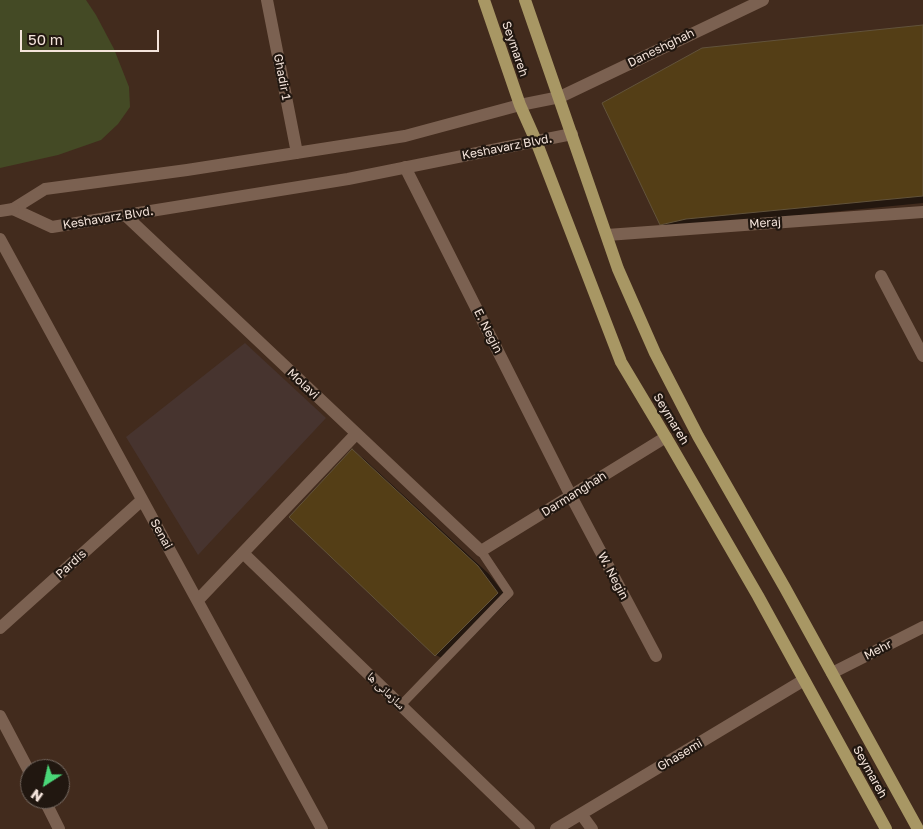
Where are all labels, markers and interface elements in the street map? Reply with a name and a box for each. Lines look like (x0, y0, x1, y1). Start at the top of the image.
scale bar (22, 20, 161, 52)
street label: Seymareh (499, 20, 531, 78)
street label: Daneshghah (625, 26, 697, 70)
text: 50 m (28, 30, 63, 48)
street label: Ghadir 1 (270, 53, 294, 101)
street label: Keshavarz Blvd. (461, 131, 553, 163)
street label: Keshavarz Blvd. (62, 204, 154, 232)
street label: Meraj (749, 215, 781, 231)
street label: E. Negin (471, 306, 505, 356)
street label: Molavi (284, 366, 322, 402)
street label: Seymareh (650, 391, 692, 447)
street label: Darmanghah (539, 468, 609, 520)
street label: Senai (147, 517, 175, 551)
street label: Pardis (53, 547, 89, 581)
street label: W. Negin (595, 550, 631, 602)
street label: Mehr (862, 637, 894, 663)
street label: سازمانی ها (364, 669, 408, 713)
street label: Ghasemi (655, 736, 705, 774)
street label: Seymareh (850, 743, 890, 801)
north arrow (20, 759, 70, 809)
text: N (27, 786, 46, 806)

